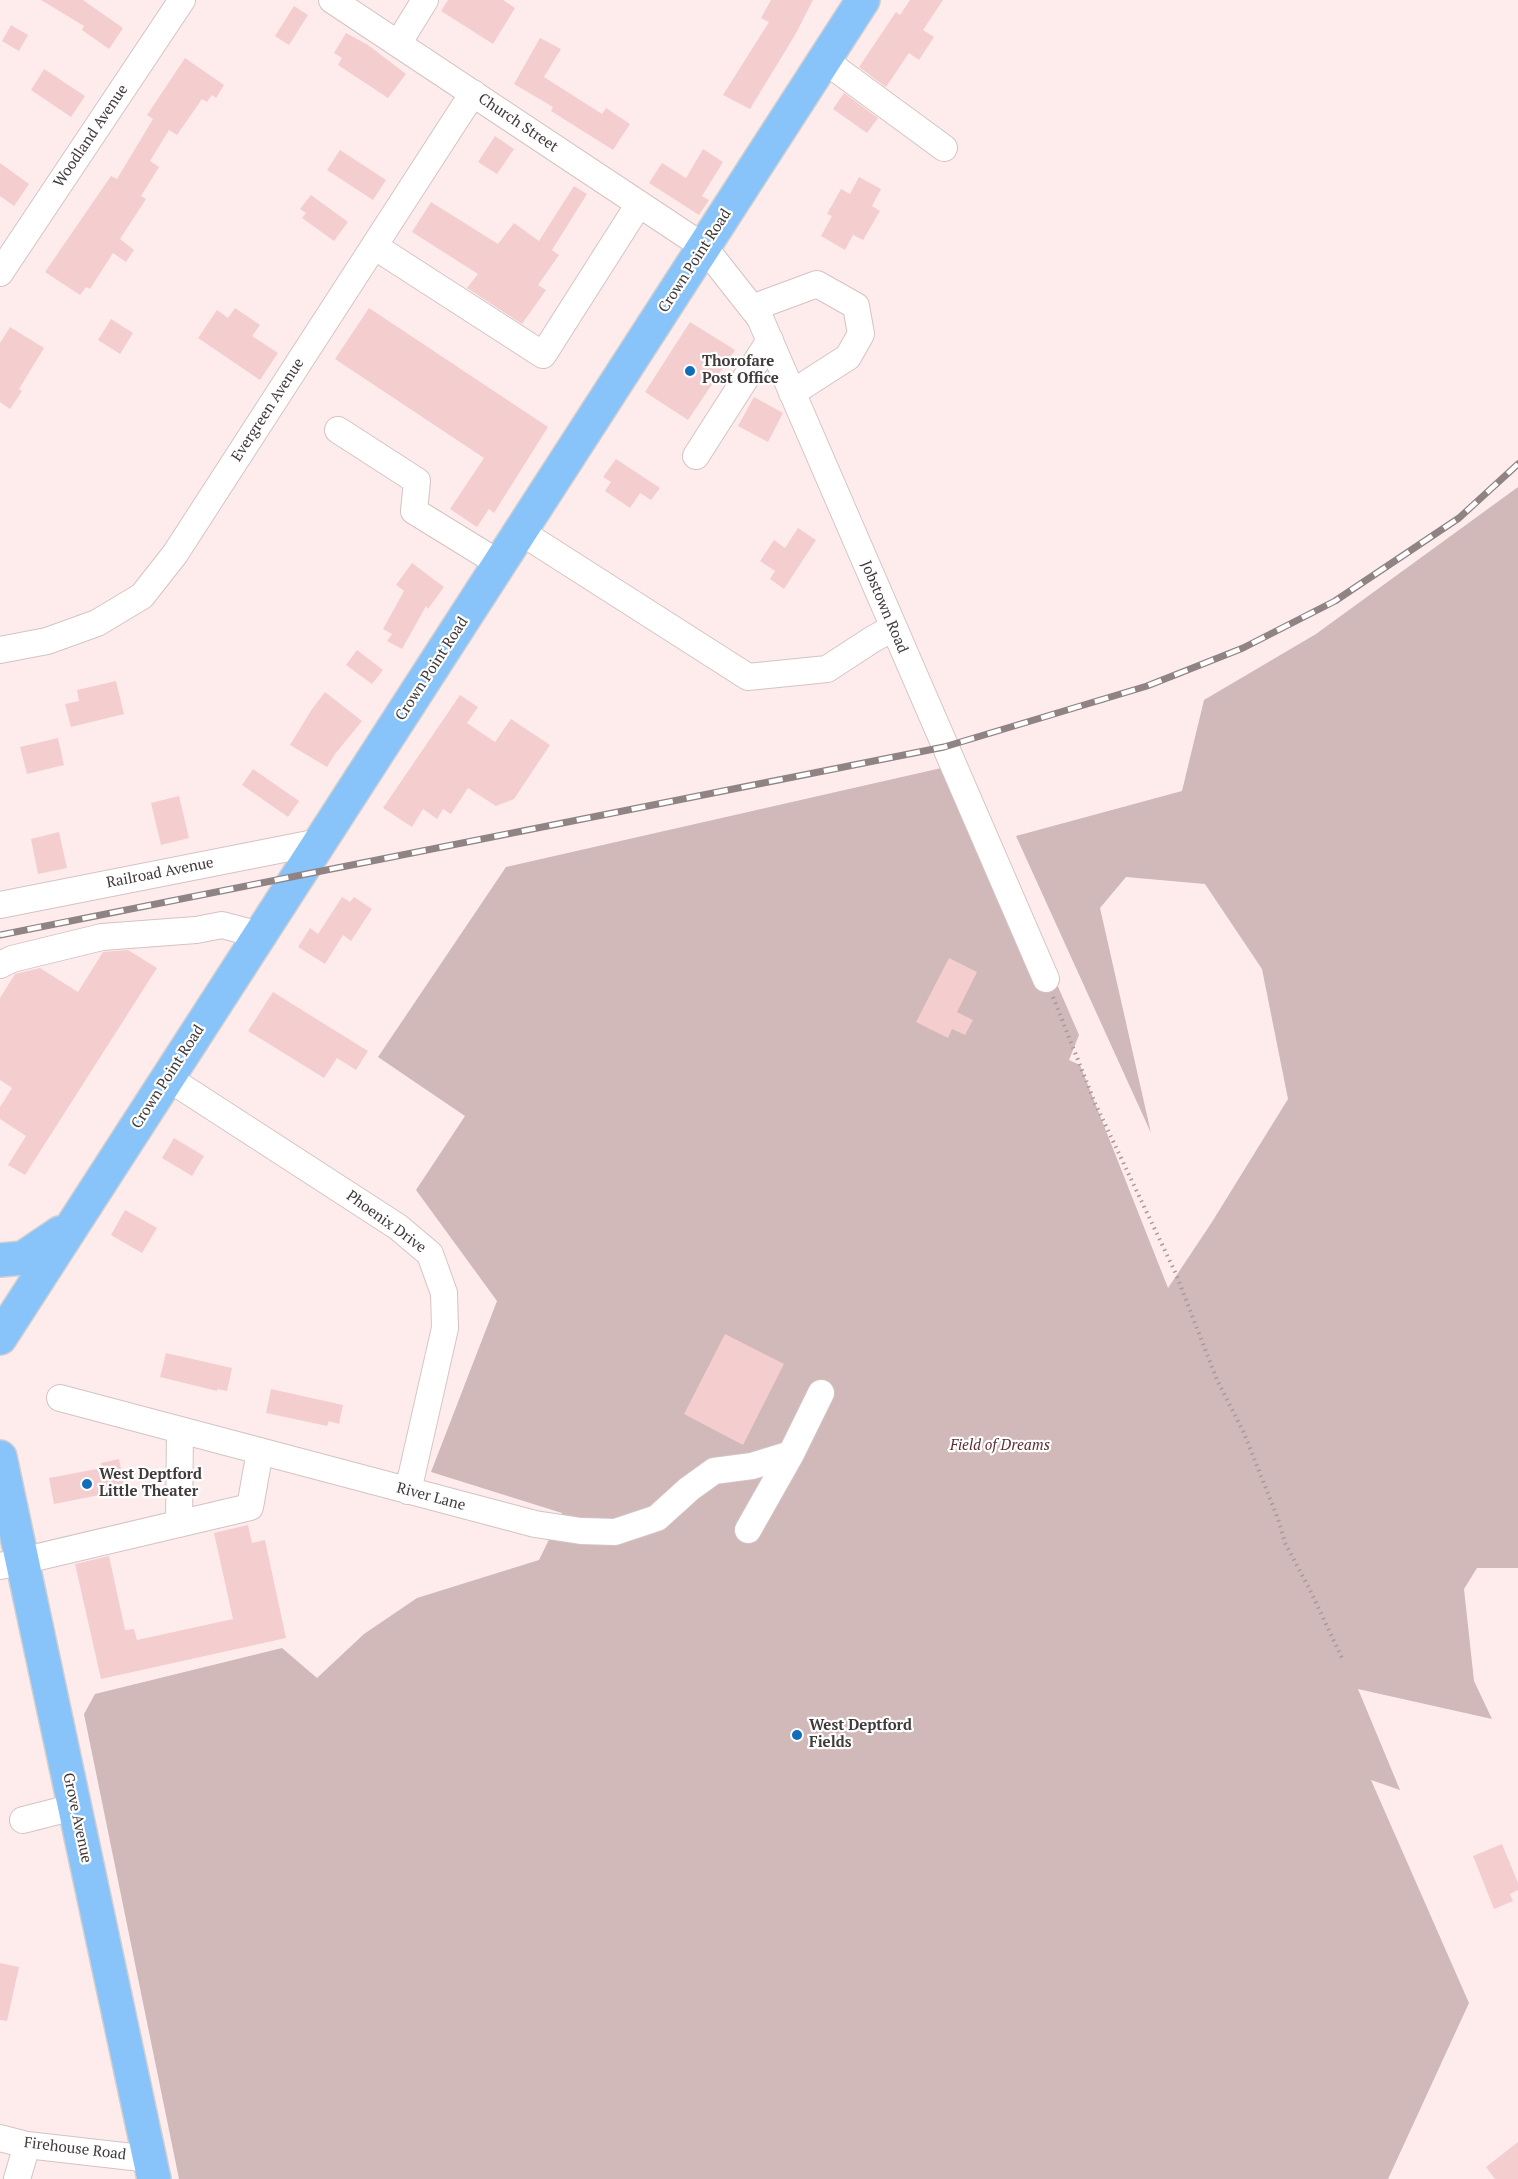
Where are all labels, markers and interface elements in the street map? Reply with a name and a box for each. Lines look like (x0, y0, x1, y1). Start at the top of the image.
street label: Woodland Avenue (50, 81, 132, 191)
street label: Church Street (475, 90, 561, 156)
street label: Crown Point Road (655, 206, 735, 316)
place label: Thorofare Post Office (702, 353, 779, 388)
street label: Evergreen Avenue (228, 355, 308, 465)
marker: Thorofare Post Office (683, 364, 697, 378)
street label: Jobstown Road (856, 558, 912, 656)
street label: Crown Point Road (392, 614, 472, 724)
street label: Railroad Avenue (105, 854, 215, 892)
street label: Crown Point Road (128, 1022, 208, 1132)
street label: Phoenix Drive (343, 1187, 429, 1257)
park label: Field of Dreams (950, 1437, 1050, 1455)
place label: West Deptford Little Theater (99, 1466, 202, 1501)
marker: West Deptford Little Theater (80, 1477, 94, 1491)
street label: River Lane (395, 1479, 467, 1515)
place label: West Deptford Fields (809, 1717, 912, 1752)
marker: West Deptford Fields (790, 1728, 804, 1742)
street label: Grove Avenue (59, 1771, 95, 1865)
street label: Firehouse Road (23, 2134, 127, 2164)

